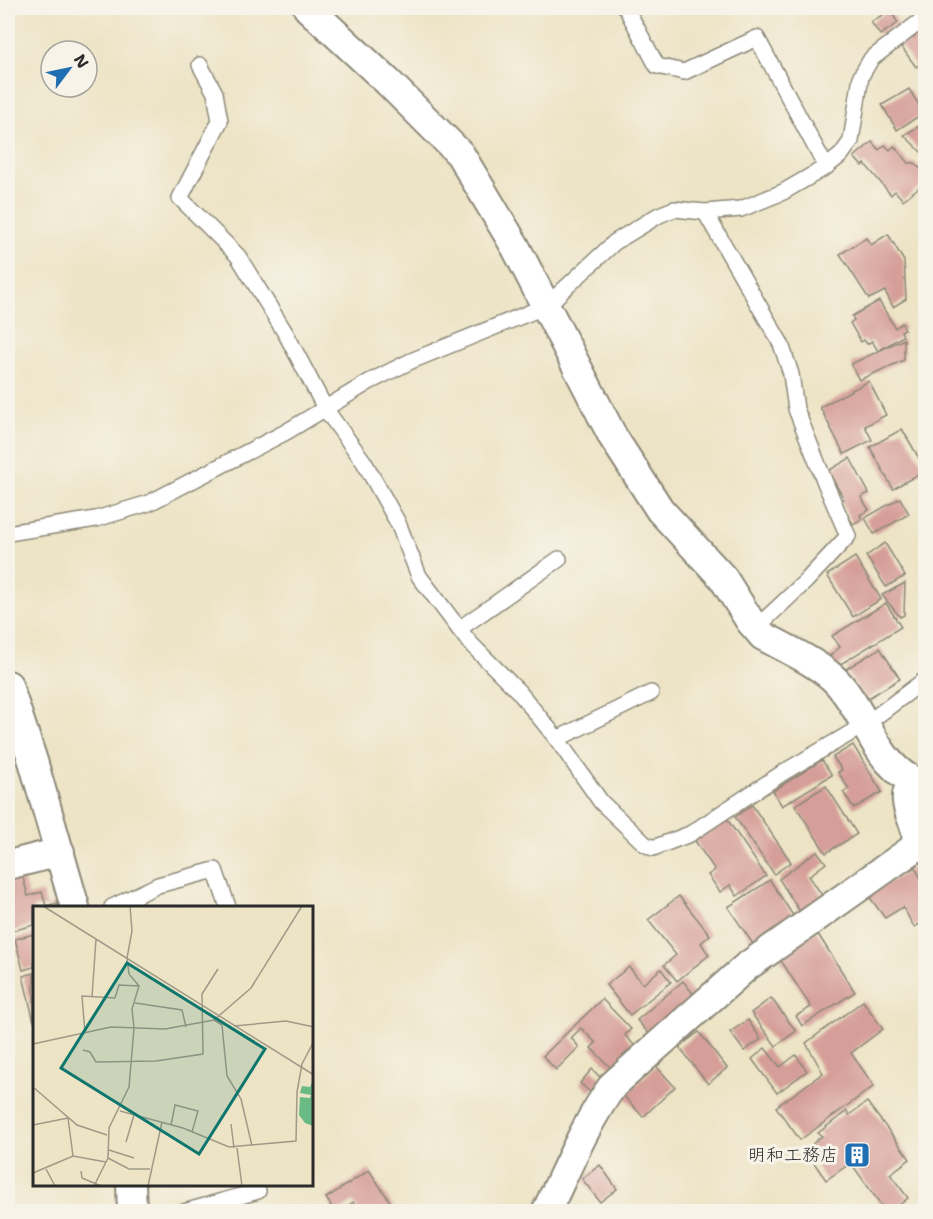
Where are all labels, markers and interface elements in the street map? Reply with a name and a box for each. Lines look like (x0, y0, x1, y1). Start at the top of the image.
north arrow (39, 39, 99, 99)
text: N (69, 50, 94, 72)
inset map (33, 906, 314, 1186)
building icon: 明和工務店 (842, 1140, 872, 1170)
place label: 明和工務店 (748, 1143, 838, 1167)

